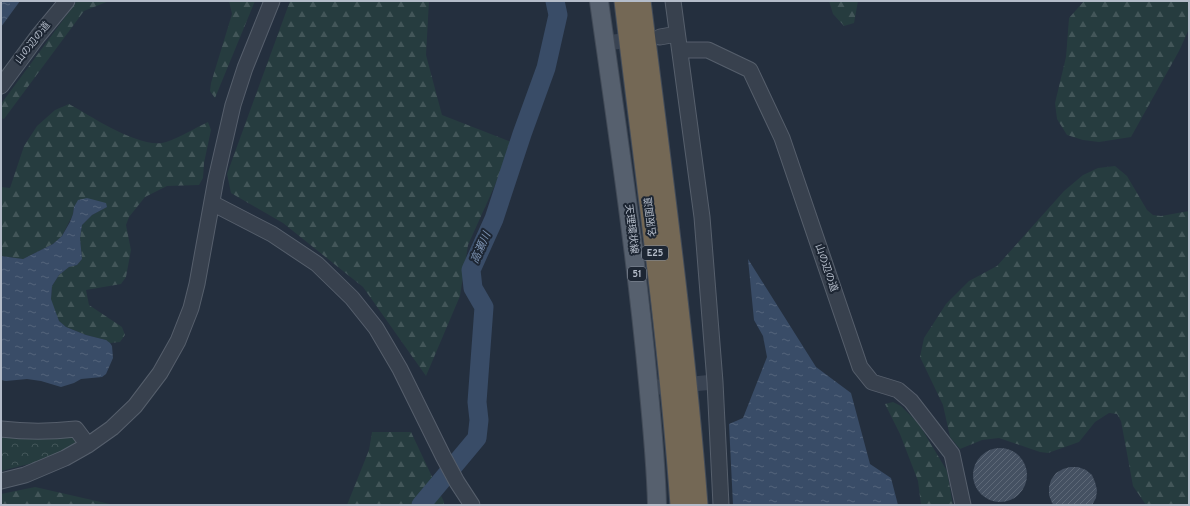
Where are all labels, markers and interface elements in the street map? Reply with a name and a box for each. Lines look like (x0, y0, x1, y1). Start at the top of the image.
street label: 山の辺の道 (12, 19, 54, 67)
street label: 名阪国道 (642, 196, 660, 238)
street label: 天理環状線 (622, 203, 640, 255)
water label: 高瀬川 (468, 229, 495, 266)
street label: 山の辺の道 (812, 242, 840, 294)
road number: E25 (642, 246, 668, 260)
road number: 51 (628, 267, 646, 281)

